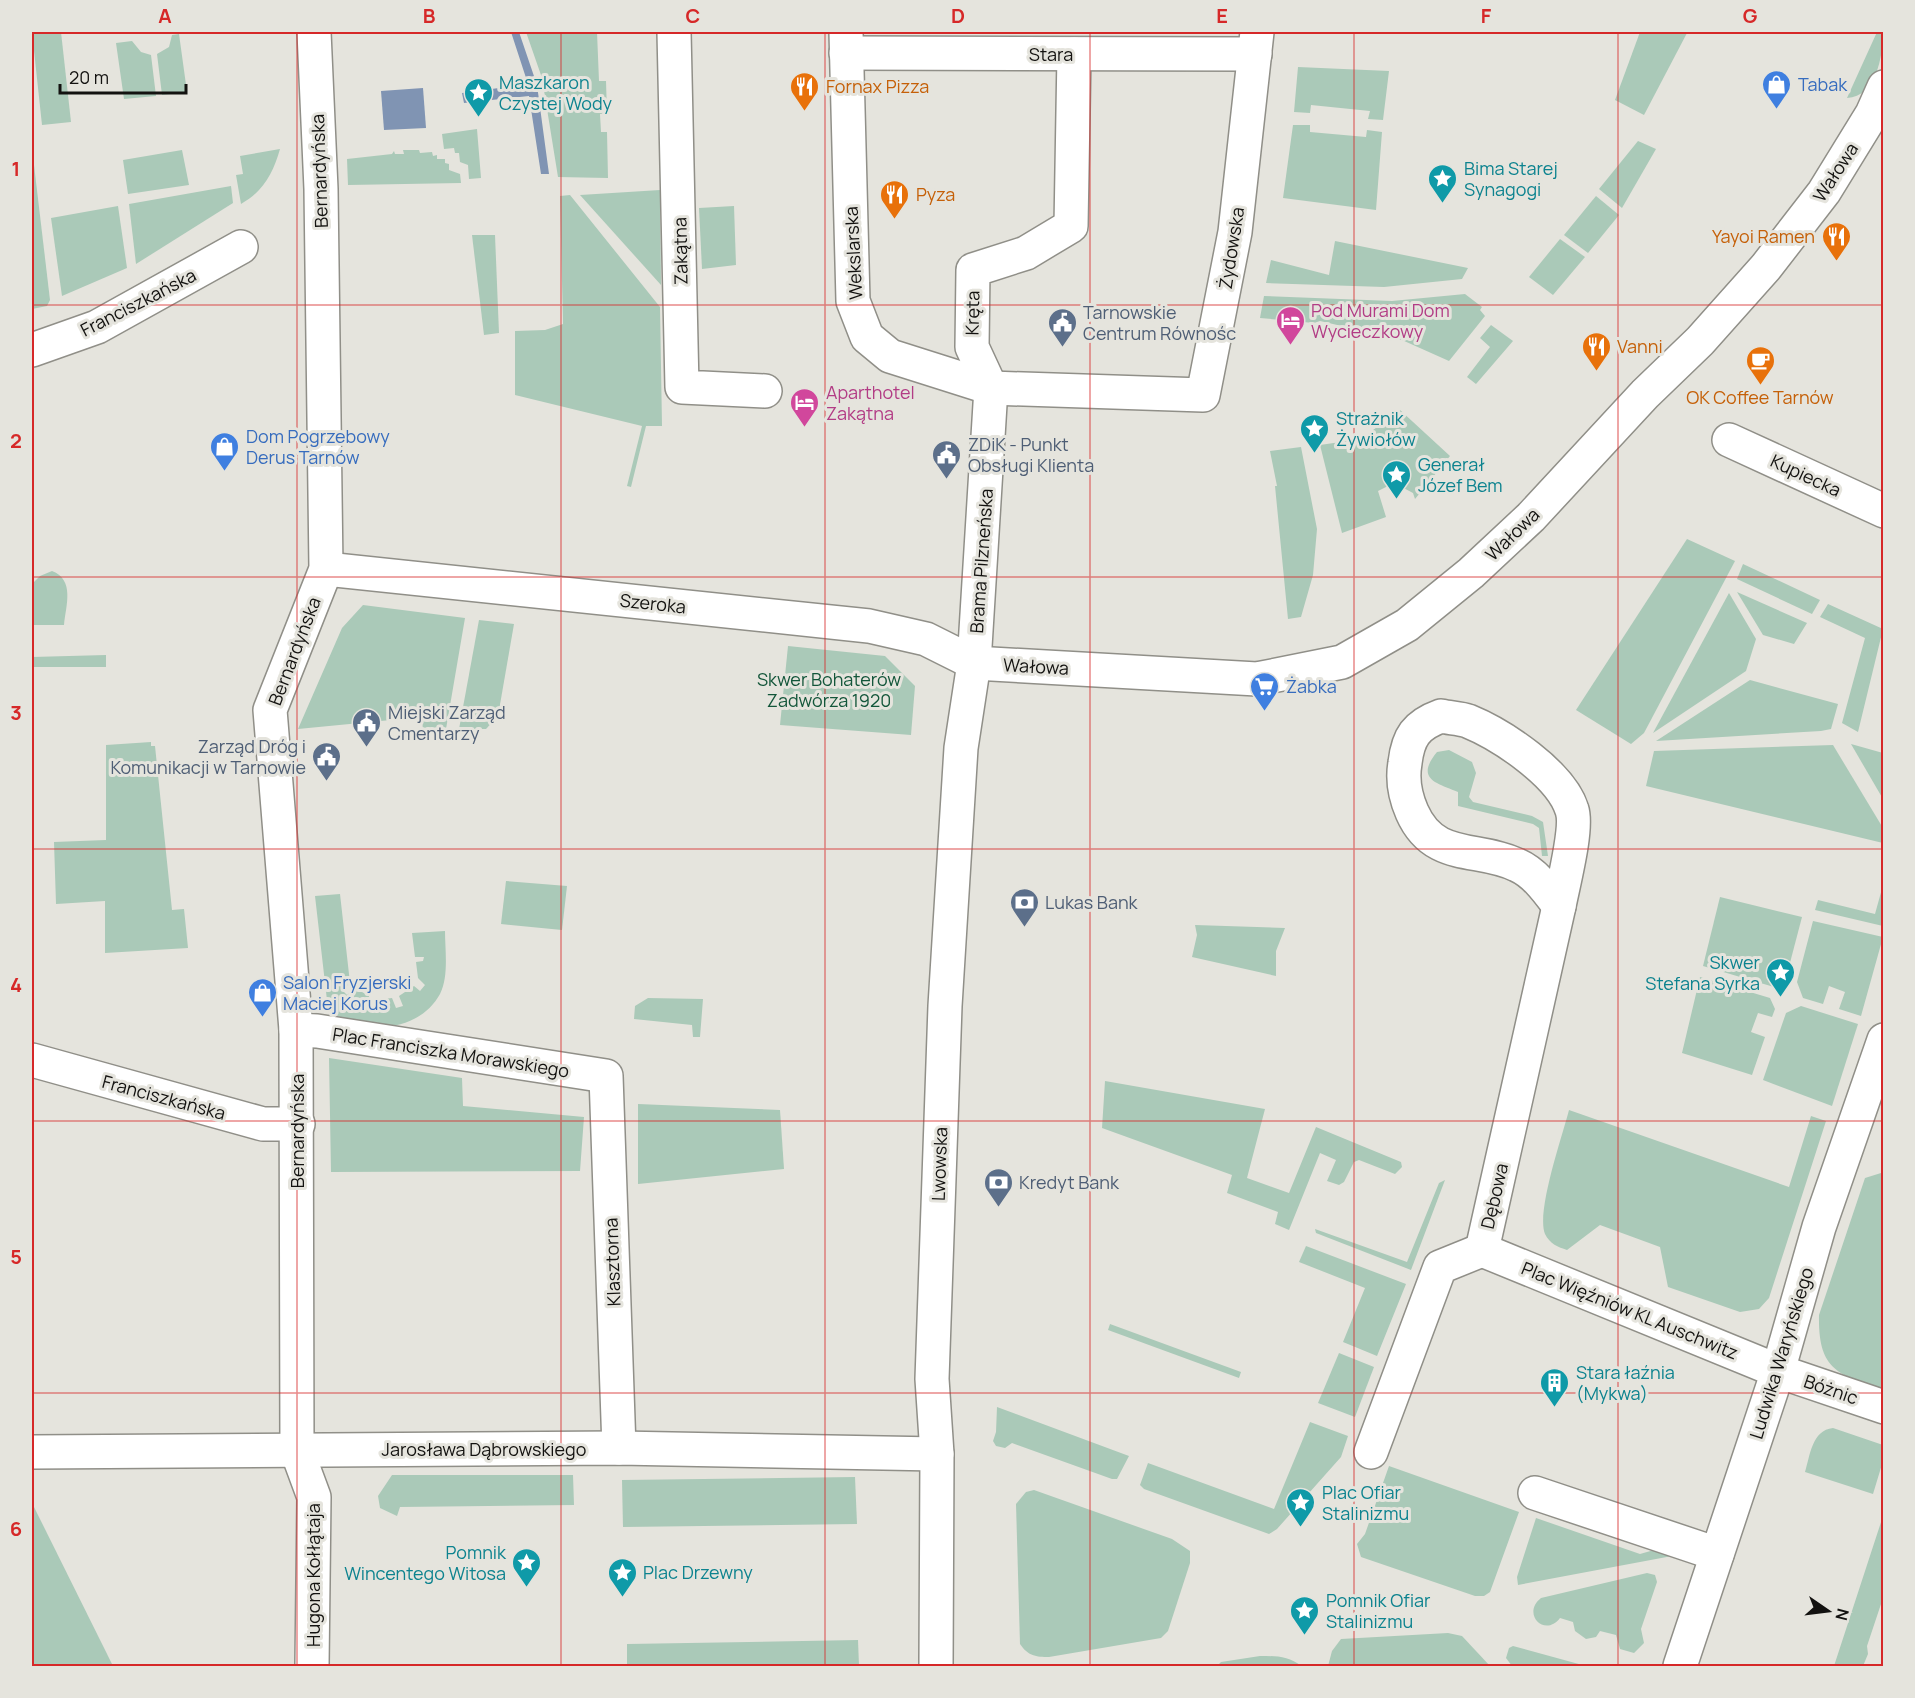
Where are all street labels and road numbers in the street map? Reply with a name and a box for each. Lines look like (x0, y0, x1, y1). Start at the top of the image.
street label: Stara (1029, 42, 1073, 66)
street label: Bernardyńska (305, 113, 333, 229)
street label: Wałowa (1807, 138, 1863, 206)
street label: Żydowska (1213, 205, 1249, 291)
street label: Wekslarska (839, 206, 867, 300)
street label: Zakątna (667, 217, 693, 285)
street label: Franciszkańska (76, 263, 200, 341)
street label: Kręta (960, 290, 984, 336)
street label: Kupiecka (1767, 448, 1845, 502)
street label: Brama Pilzneńska (964, 488, 998, 634)
street label: Wałowa (1480, 502, 1544, 566)
street label: Szeroka (619, 588, 687, 618)
street label: Bernardyńska (262, 593, 326, 709)
street label: Wałowa (1002, 652, 1070, 680)
street label: Plac Franciszka Morawskiego (331, 1021, 571, 1083)
street label: Franciszkańska (100, 1069, 228, 1125)
street label: Bernardyńska (285, 1074, 309, 1188)
street label: Lwowska (926, 1127, 952, 1201)
street label: Dębowa (1475, 1161, 1513, 1231)
street label: Klasztorna (598, 1217, 626, 1307)
street label: Plac Więźniów KL Auschwitz (1518, 1256, 1742, 1364)
street label: Ludwika Waryńskiego (1743, 1264, 1819, 1442)
street label: Bóżnic (1801, 1369, 1861, 1409)
street label: Jarosława Dąbrowskiego (382, 1437, 586, 1461)
street label: Hugona Kołłątaja (301, 1503, 325, 1647)

